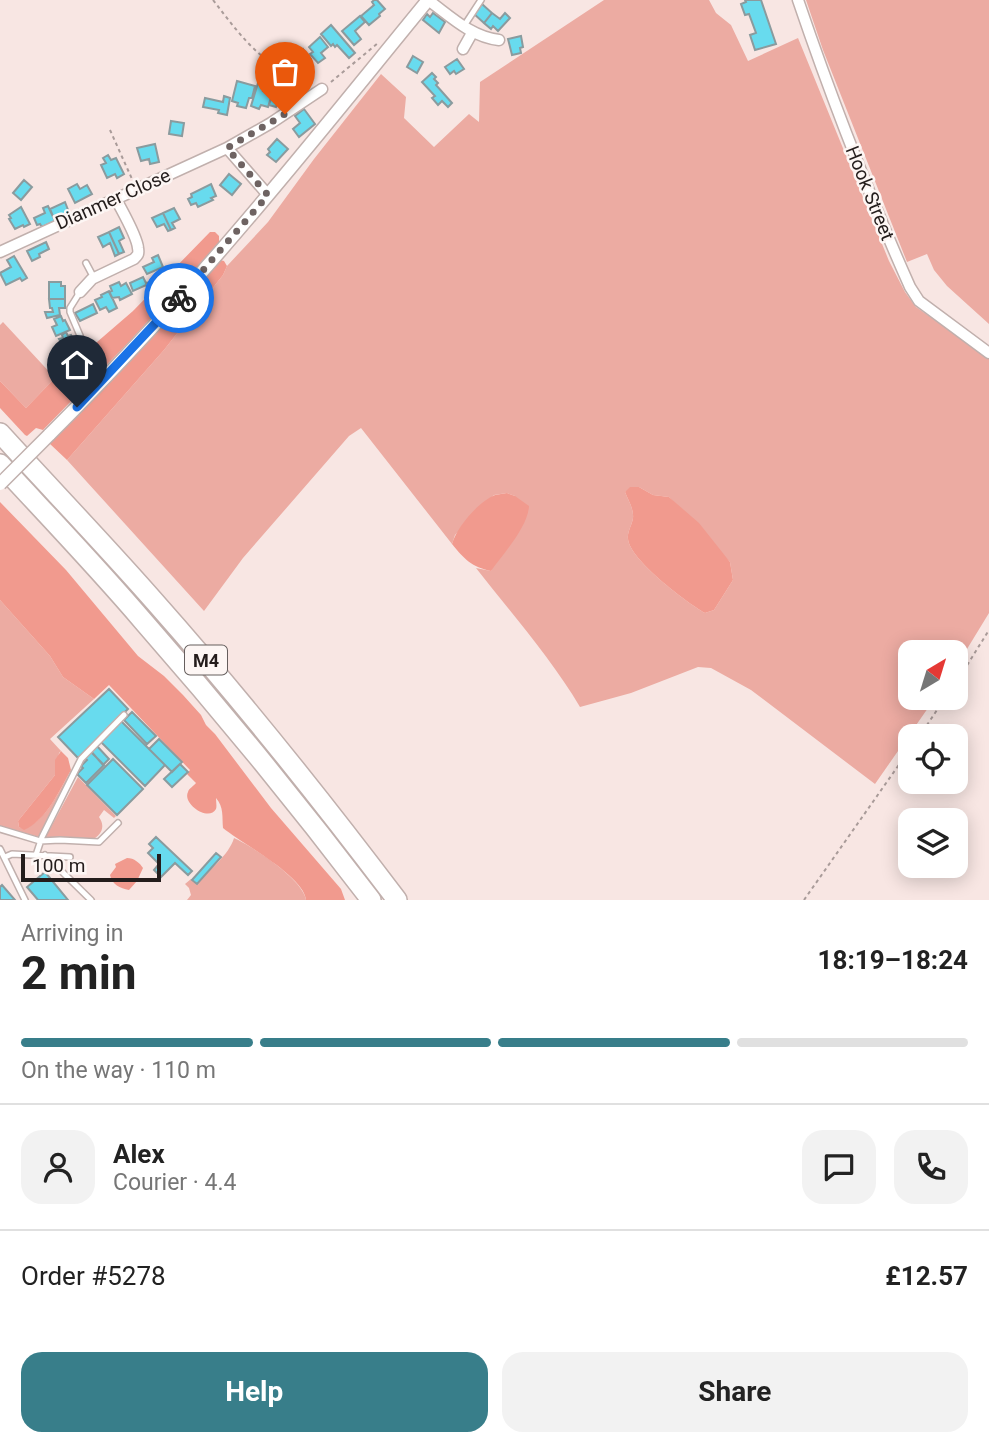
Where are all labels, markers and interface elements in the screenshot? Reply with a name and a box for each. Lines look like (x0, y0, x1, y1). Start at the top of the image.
pin (255, 42, 315, 114)
icon: bag (266, 53, 304, 91)
street label: Hook Street (841, 142, 899, 244)
street label: Dianmer Close (52, 163, 174, 235)
courier (144, 263, 214, 333)
icon: bike (160, 279, 198, 317)
pin (47, 335, 107, 407)
icon: home (58, 346, 96, 384)
north arrow (898, 640, 968, 710)
map controls (898, 640, 968, 878)
road number: M4 (185, 646, 227, 674)
button: locate (898, 724, 968, 794)
button: layers (898, 808, 968, 878)
scale bar (21, 851, 161, 883)
text: 100 m (32, 854, 85, 877)
text: Arriving in (21, 920, 124, 947)
text: 18:19–18:24 (818, 945, 968, 975)
text: 2 min (21, 946, 137, 1000)
text: On the way · 110 m (21, 1057, 216, 1084)
button: person (21, 1130, 95, 1204)
button: chat (802, 1130, 876, 1204)
button: phone (894, 1130, 968, 1204)
text: Alex (113, 1139, 165, 1169)
text: Courier · 4.4 (113, 1169, 236, 1196)
text: Order #5278 (21, 1261, 166, 1291)
text: £12.57 (885, 1261, 968, 1291)
button: Help (21, 1352, 488, 1432)
button: Share (502, 1352, 968, 1432)

